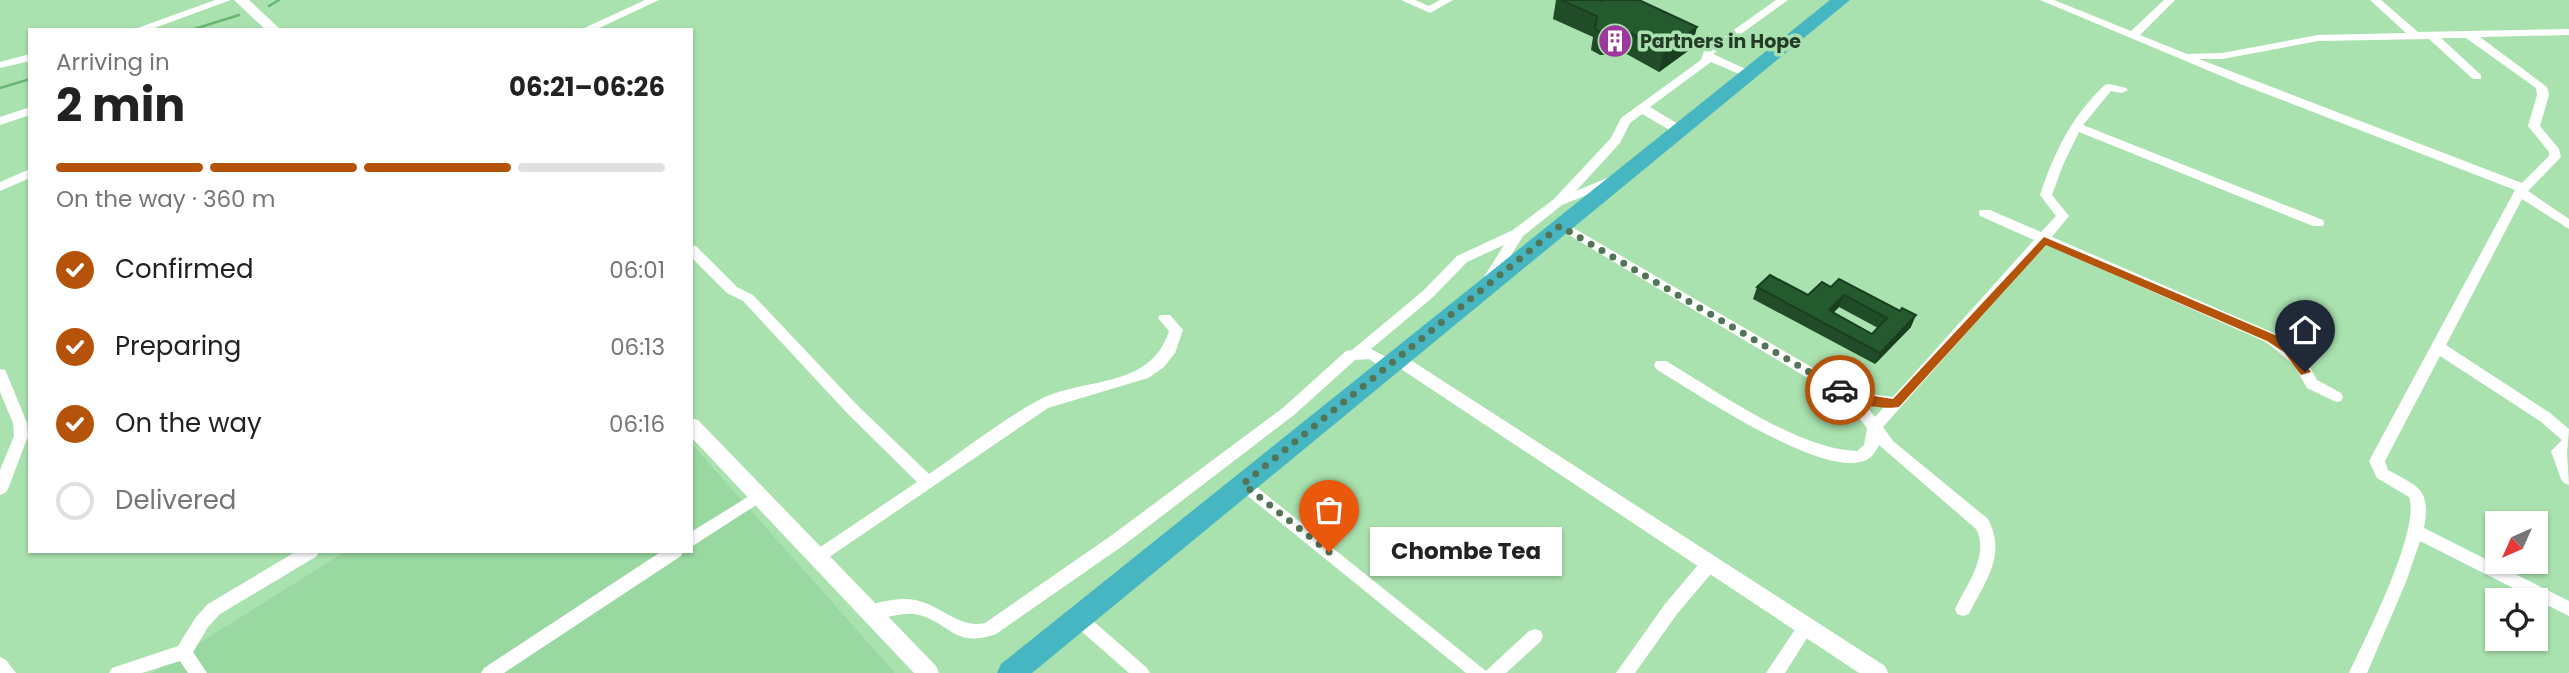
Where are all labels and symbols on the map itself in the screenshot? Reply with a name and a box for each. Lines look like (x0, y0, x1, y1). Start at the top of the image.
building icon: Partners in Hope (1596, 22, 1634, 60)
place label: Partners in Hope (1640, 28, 1801, 55)
pin (2275, 300, 2335, 372)
courier (1805, 355, 1875, 425)
pin (1299, 480, 1359, 552)
north arrow (2485, 511, 2548, 574)
callout: Chombe Tea (1371, 528, 1564, 576)

